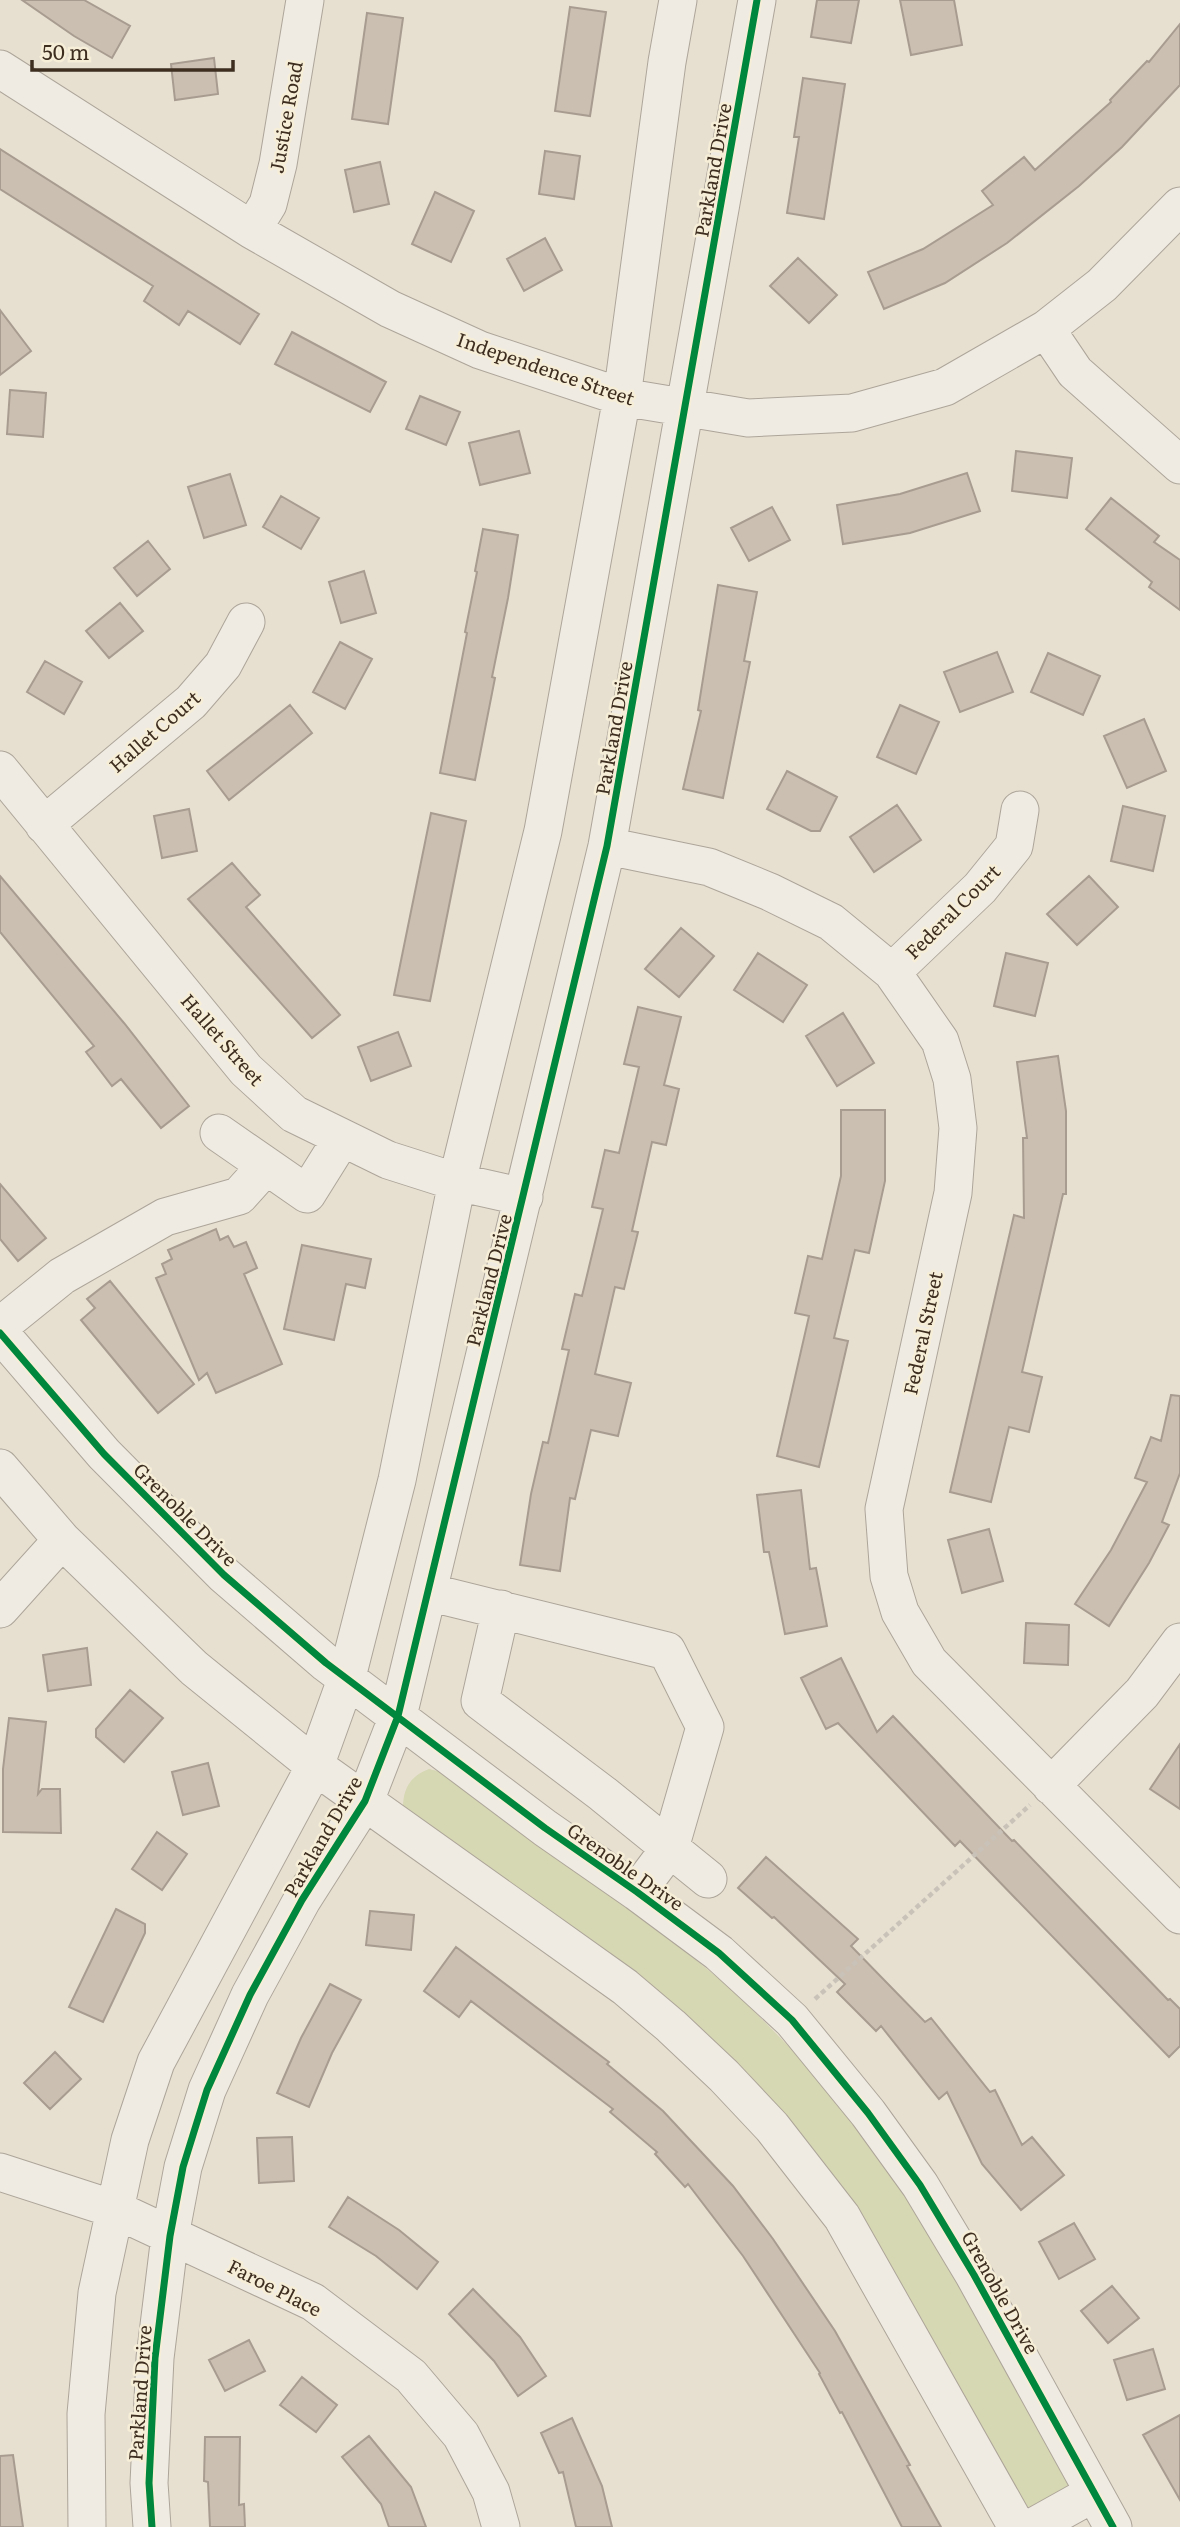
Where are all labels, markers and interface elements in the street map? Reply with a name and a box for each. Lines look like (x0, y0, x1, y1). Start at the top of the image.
scale bar (32, 28, 233, 72)
text: 50 m (42, 35, 89, 66)
street label: Justice Road (261, 58, 309, 175)
street label: Parkland Drive (686, 101, 738, 239)
street label: Independence Street (453, 324, 639, 412)
street label: Parkland Drive (587, 659, 639, 797)
street label: Hallet Court (102, 683, 206, 779)
street label: Federal Court (898, 857, 1006, 965)
street label: Hallet Street (175, 987, 271, 1091)
street label: Parkland Drive (458, 1211, 518, 1349)
street label: Federal Street (895, 1268, 949, 1397)
street label: Grenoble Drive (128, 1456, 244, 1572)
street label: Parkland Drive (276, 1770, 368, 1902)
street label: Grenoble Drive (562, 1815, 690, 1917)
street label: Grenoble Drive (956, 2225, 1046, 2359)
street label: Faroe Place (223, 2251, 327, 2323)
street label: Parkland Drive (120, 2324, 158, 2462)

